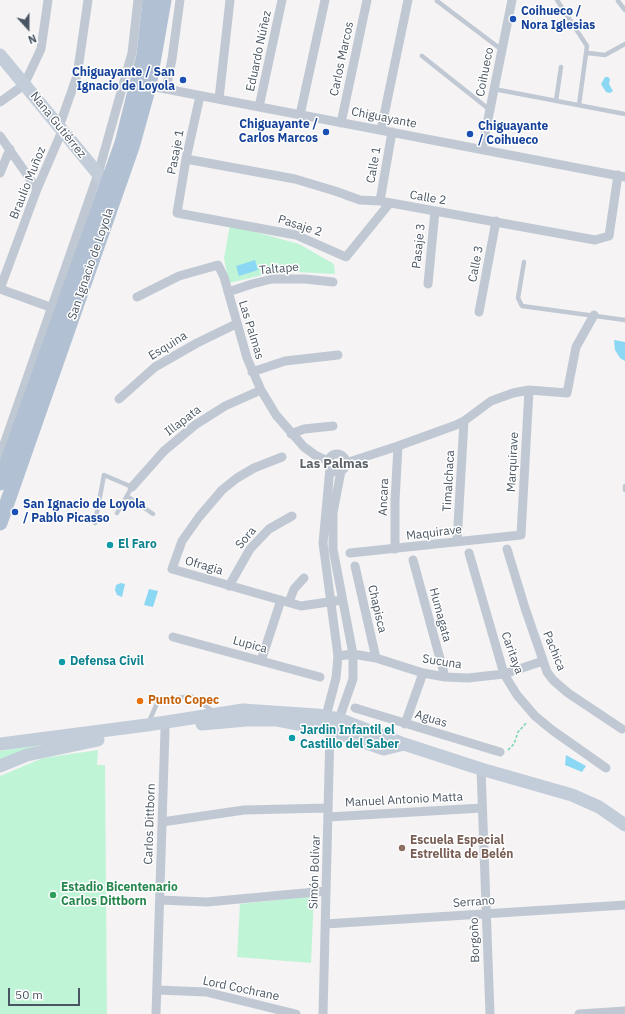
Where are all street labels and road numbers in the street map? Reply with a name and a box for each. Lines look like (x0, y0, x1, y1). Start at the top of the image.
street label: Eduardo Núñez (243, 9, 275, 93)
street label: Carlos Marcos (327, 20, 357, 98)
street label: Coihueco (473, 46, 497, 98)
street label: Nana Gutiérrez (27, 89, 89, 161)
street label: Chiguayante (350, 105, 418, 131)
street label: Pasaje 1 (165, 128, 187, 176)
street label: Braulio Muñoz (7, 145, 49, 221)
street label: Calle 1 (364, 146, 384, 184)
street label: Calle 2 (409, 188, 447, 208)
street label: San Ignacio de Loyola (65, 206, 117, 322)
street label: Pasaje 2 (276, 212, 324, 240)
street label: Pasaje 3 (409, 223, 429, 269)
street label: Calle 3 (465, 244, 487, 284)
street label: Taltape (259, 260, 299, 278)
street label: Las Palmas (235, 299, 267, 361)
street label: Esquina (146, 329, 190, 363)
street label: Illapata (162, 403, 204, 439)
street label: Marquirave (504, 432, 522, 492)
street label: Timalchaca (440, 450, 458, 512)
street label: Ancara (376, 478, 392, 516)
street label: Maquirave (405, 522, 463, 544)
street label: Sora (233, 524, 259, 552)
street label: Ofragia (183, 554, 225, 578)
street label: Chapisca (364, 584, 390, 634)
street label: Humagata (426, 586, 454, 644)
street label: Pachica (539, 629, 569, 673)
street label: Caritaya (498, 630, 526, 676)
street label: Lupica (231, 634, 269, 656)
street label: Sucuna (421, 652, 463, 672)
street label: Aguas (413, 707, 449, 731)
street label: Carlos Dittborn (141, 783, 159, 865)
street label: Manuel Antonio Matta (345, 790, 463, 810)
street label: Simón Bolívar (307, 835, 323, 909)
street label: Serrano (452, 893, 496, 911)
street label: Borgoño (467, 917, 483, 963)
street label: Lord Cochrane (201, 974, 281, 1004)

